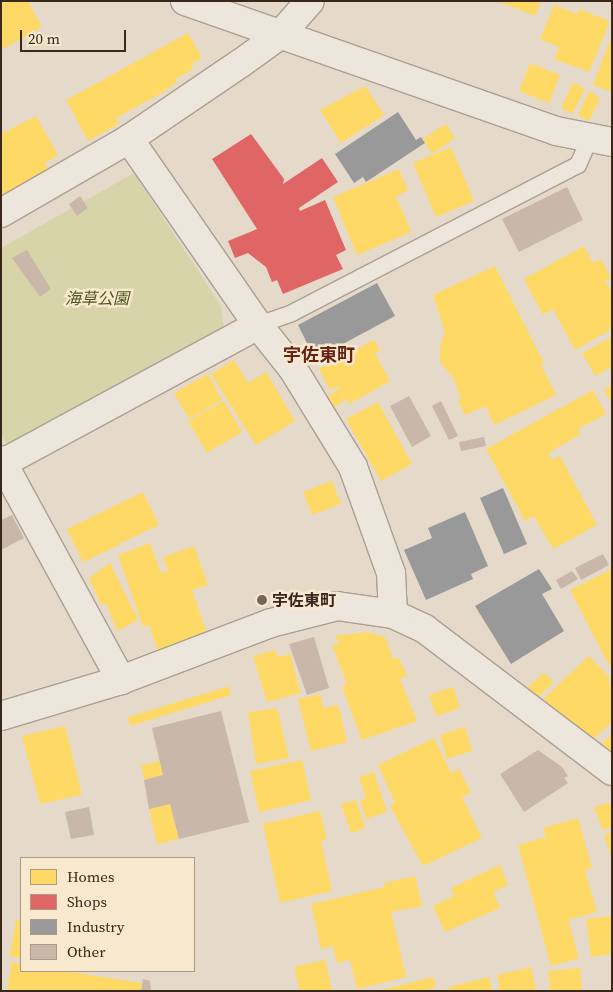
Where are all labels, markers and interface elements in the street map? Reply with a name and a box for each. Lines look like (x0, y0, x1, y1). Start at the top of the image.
scale bar (22, 20, 129, 52)
text: 20 m (28, 28, 60, 49)
park label: 海草公園 (65, 288, 129, 308)
district label: 宇佐東町 (283, 344, 355, 366)
place label: 宇佐東町 (272, 590, 336, 610)
marker: 宇佐東町 (256, 594, 268, 606)
legend (20, 857, 195, 972)
text: Homes (67, 866, 114, 887)
text: Shops (67, 891, 107, 912)
text: Industry (67, 916, 124, 937)
text: Other (67, 941, 106, 962)

